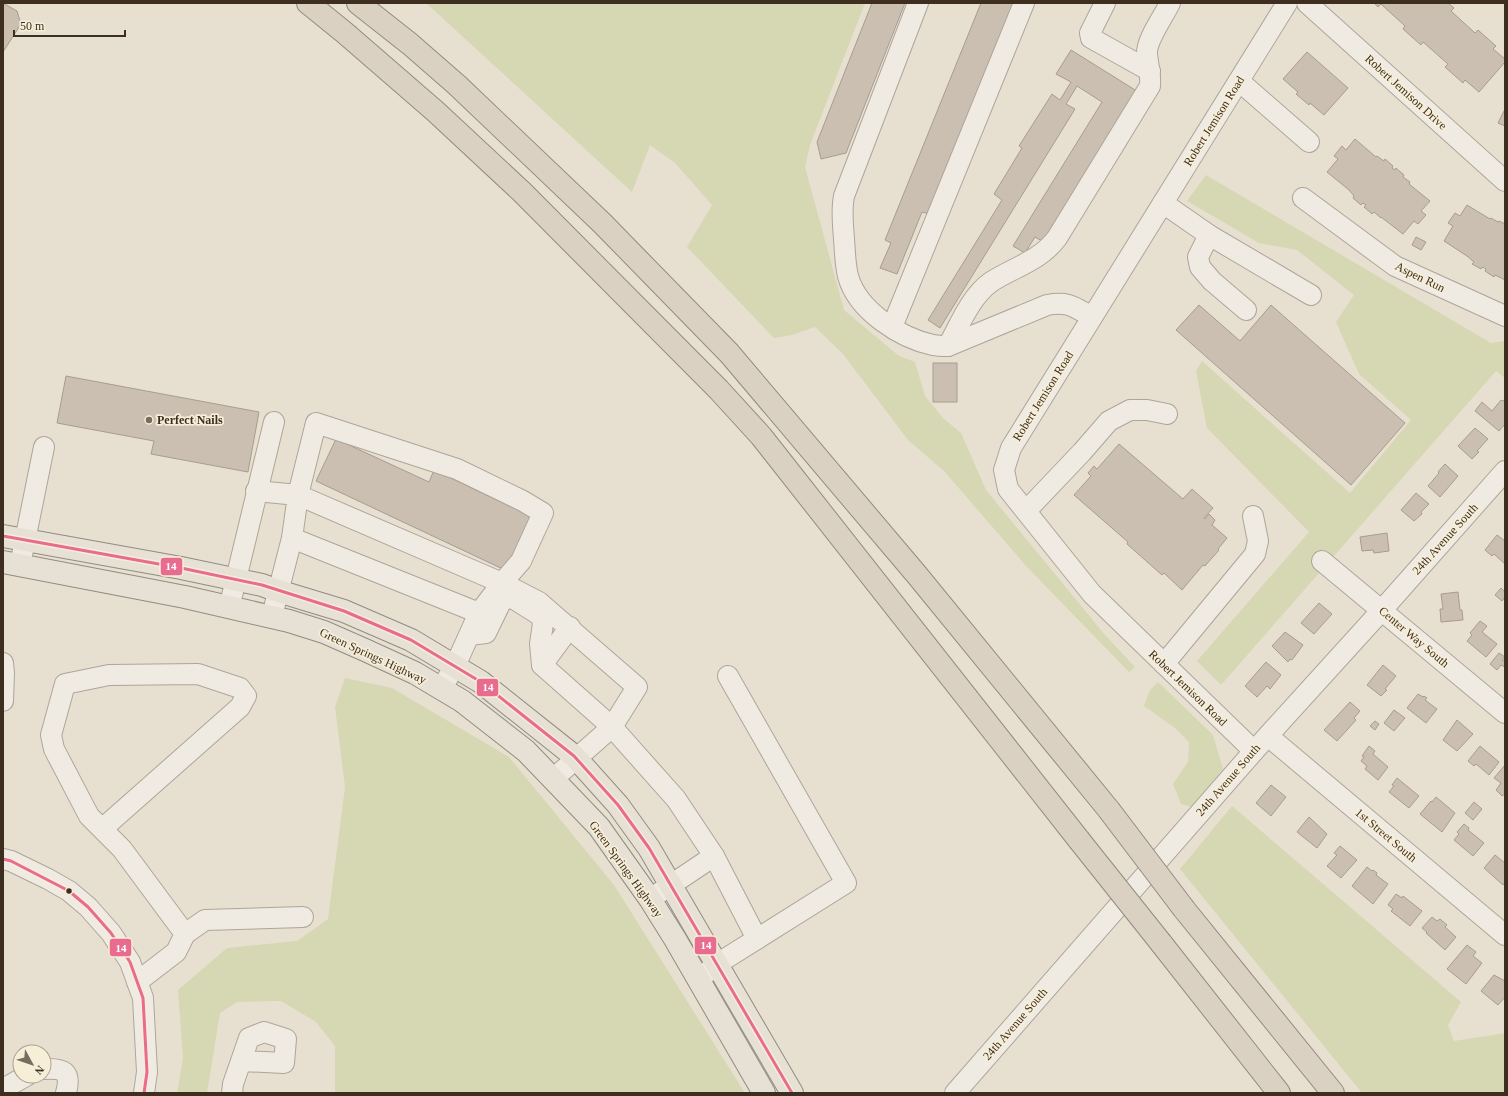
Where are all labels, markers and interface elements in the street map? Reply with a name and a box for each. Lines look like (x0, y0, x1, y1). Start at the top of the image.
scale bar (14, 12, 125, 38)
text: 50 m (20, 19, 45, 33)
street label: Robert Jemison Drive (1362, 52, 1450, 132)
street label: Robert Jemison Road (1181, 73, 1247, 169)
street label: Aspen Run (1393, 259, 1447, 295)
street label: Robert Jemison Road (1010, 348, 1076, 444)
place label: Perfect Nails (157, 413, 223, 427)
marker: Perfect Nails (144, 415, 154, 425)
street label: 24th Avenue South (1409, 500, 1481, 578)
line badge: 14 (160, 557, 183, 576)
text: 14 (166, 560, 177, 572)
street label: Center Way South (1376, 604, 1452, 670)
street label: Green Springs Highway (317, 625, 429, 687)
street label: Robert Jemison Road (1146, 647, 1230, 729)
line badge: 14 (476, 678, 499, 697)
text: 14 (483, 681, 494, 693)
street label: 24th Avenue South (1193, 741, 1263, 819)
street label: 1st Street South (1352, 805, 1420, 865)
street label: Green Springs Highway (586, 818, 666, 920)
unlabelled marker (64, 886, 74, 896)
line badge: 14 (694, 936, 717, 955)
line badge: 14 (109, 938, 132, 957)
text: 14 (701, 939, 712, 951)
text: 14 (116, 942, 127, 954)
street label: 24th Avenue South (980, 985, 1050, 1063)
north arrow (12, 1044, 52, 1084)
text: N (32, 1064, 47, 1077)

